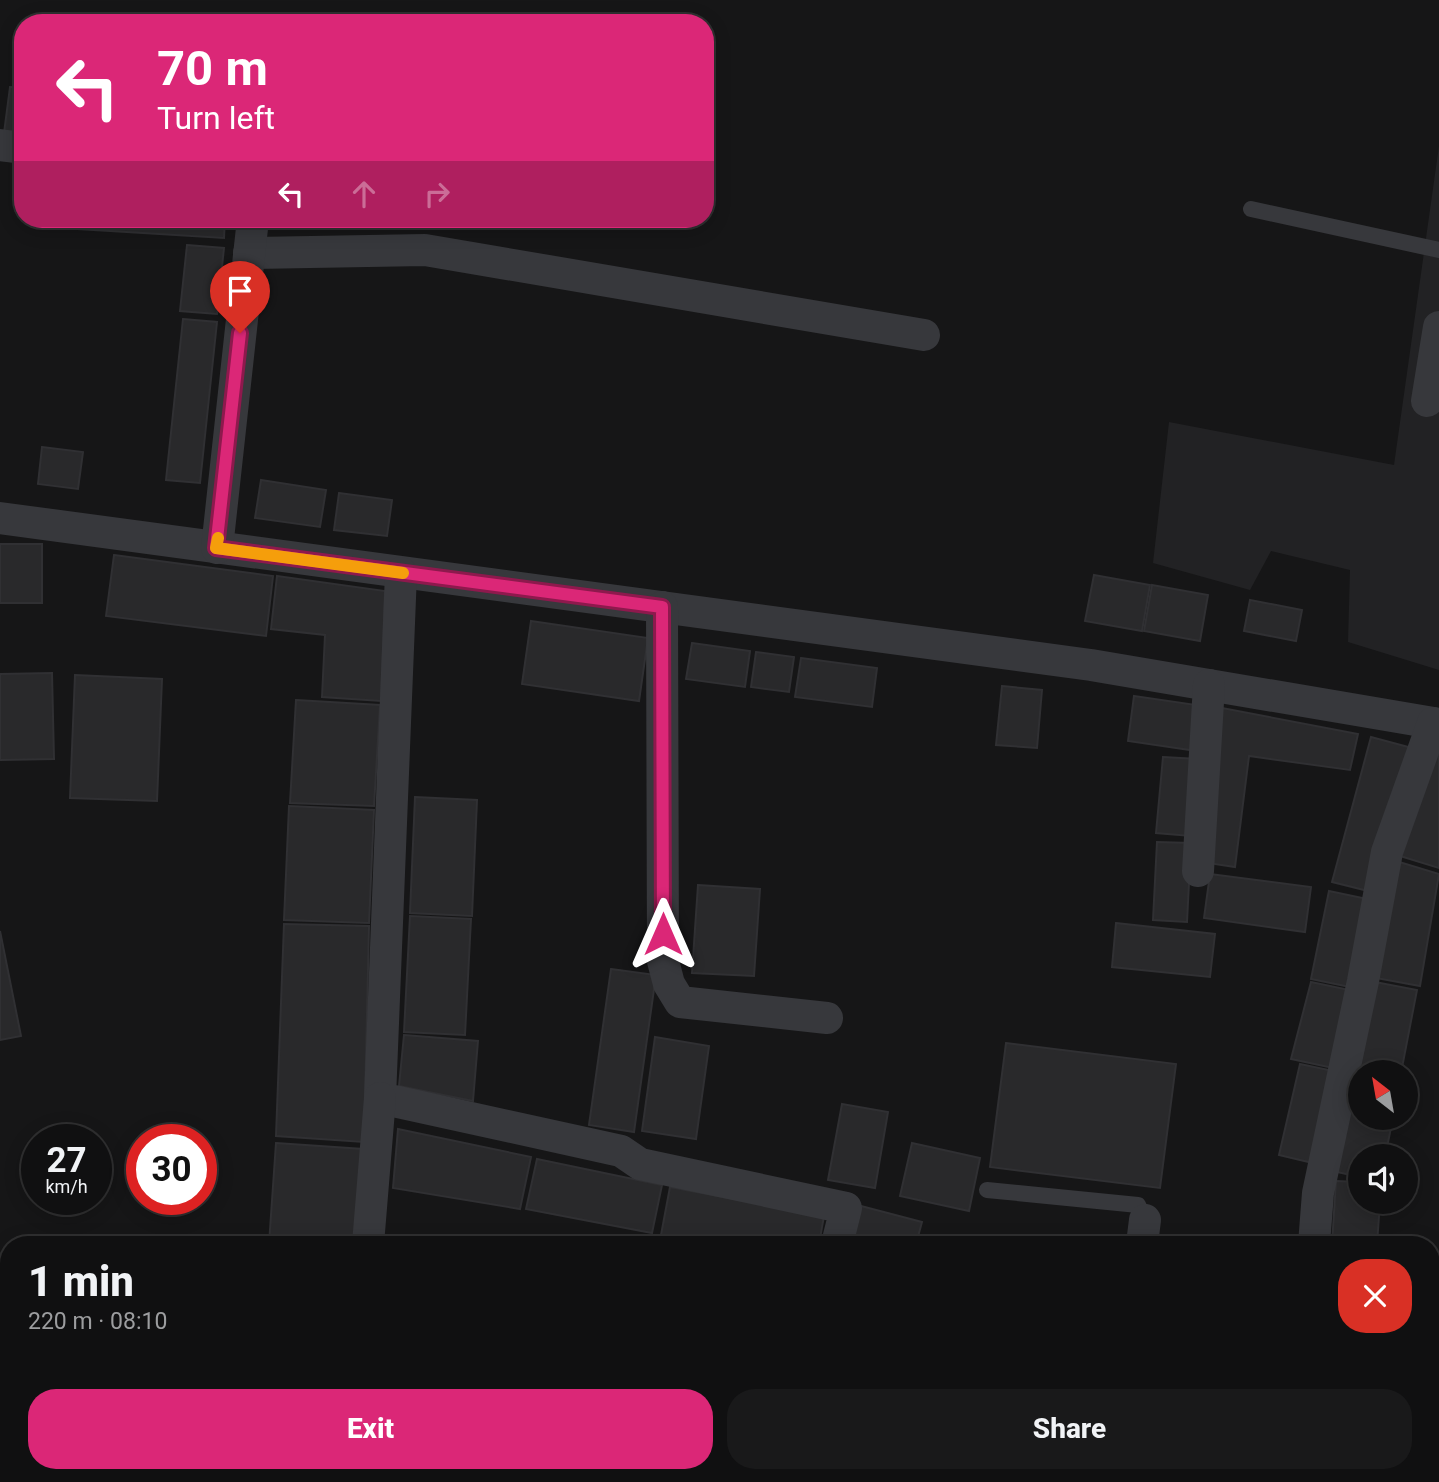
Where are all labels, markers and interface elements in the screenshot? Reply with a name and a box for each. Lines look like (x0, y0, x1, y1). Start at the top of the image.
text: 70 m (157, 40, 268, 97)
icon: left (42, 42, 133, 133)
text: Turn left (157, 99, 275, 137)
icon: left (272, 175, 310, 213)
icon: ahead (345, 175, 383, 213)
icon: right (418, 175, 456, 213)
pin (210, 261, 270, 333)
icon: arrive (221, 272, 259, 310)
position arrow (626, 897, 700, 971)
north arrow (1348, 1060, 1418, 1130)
map controls (1348, 1060, 1418, 1214)
speed limit sign: 30 (126, 1124, 217, 1215)
text: 27 (46, 1140, 87, 1181)
button: sound (1348, 1144, 1418, 1214)
text: km/h (45, 1176, 88, 1197)
text: 1 min (28, 1257, 134, 1306)
button: close (1338, 1259, 1412, 1333)
text: 220 m · 08:10 (28, 1308, 167, 1335)
button: Exit (28, 1389, 713, 1469)
button: Share (727, 1389, 1412, 1469)

